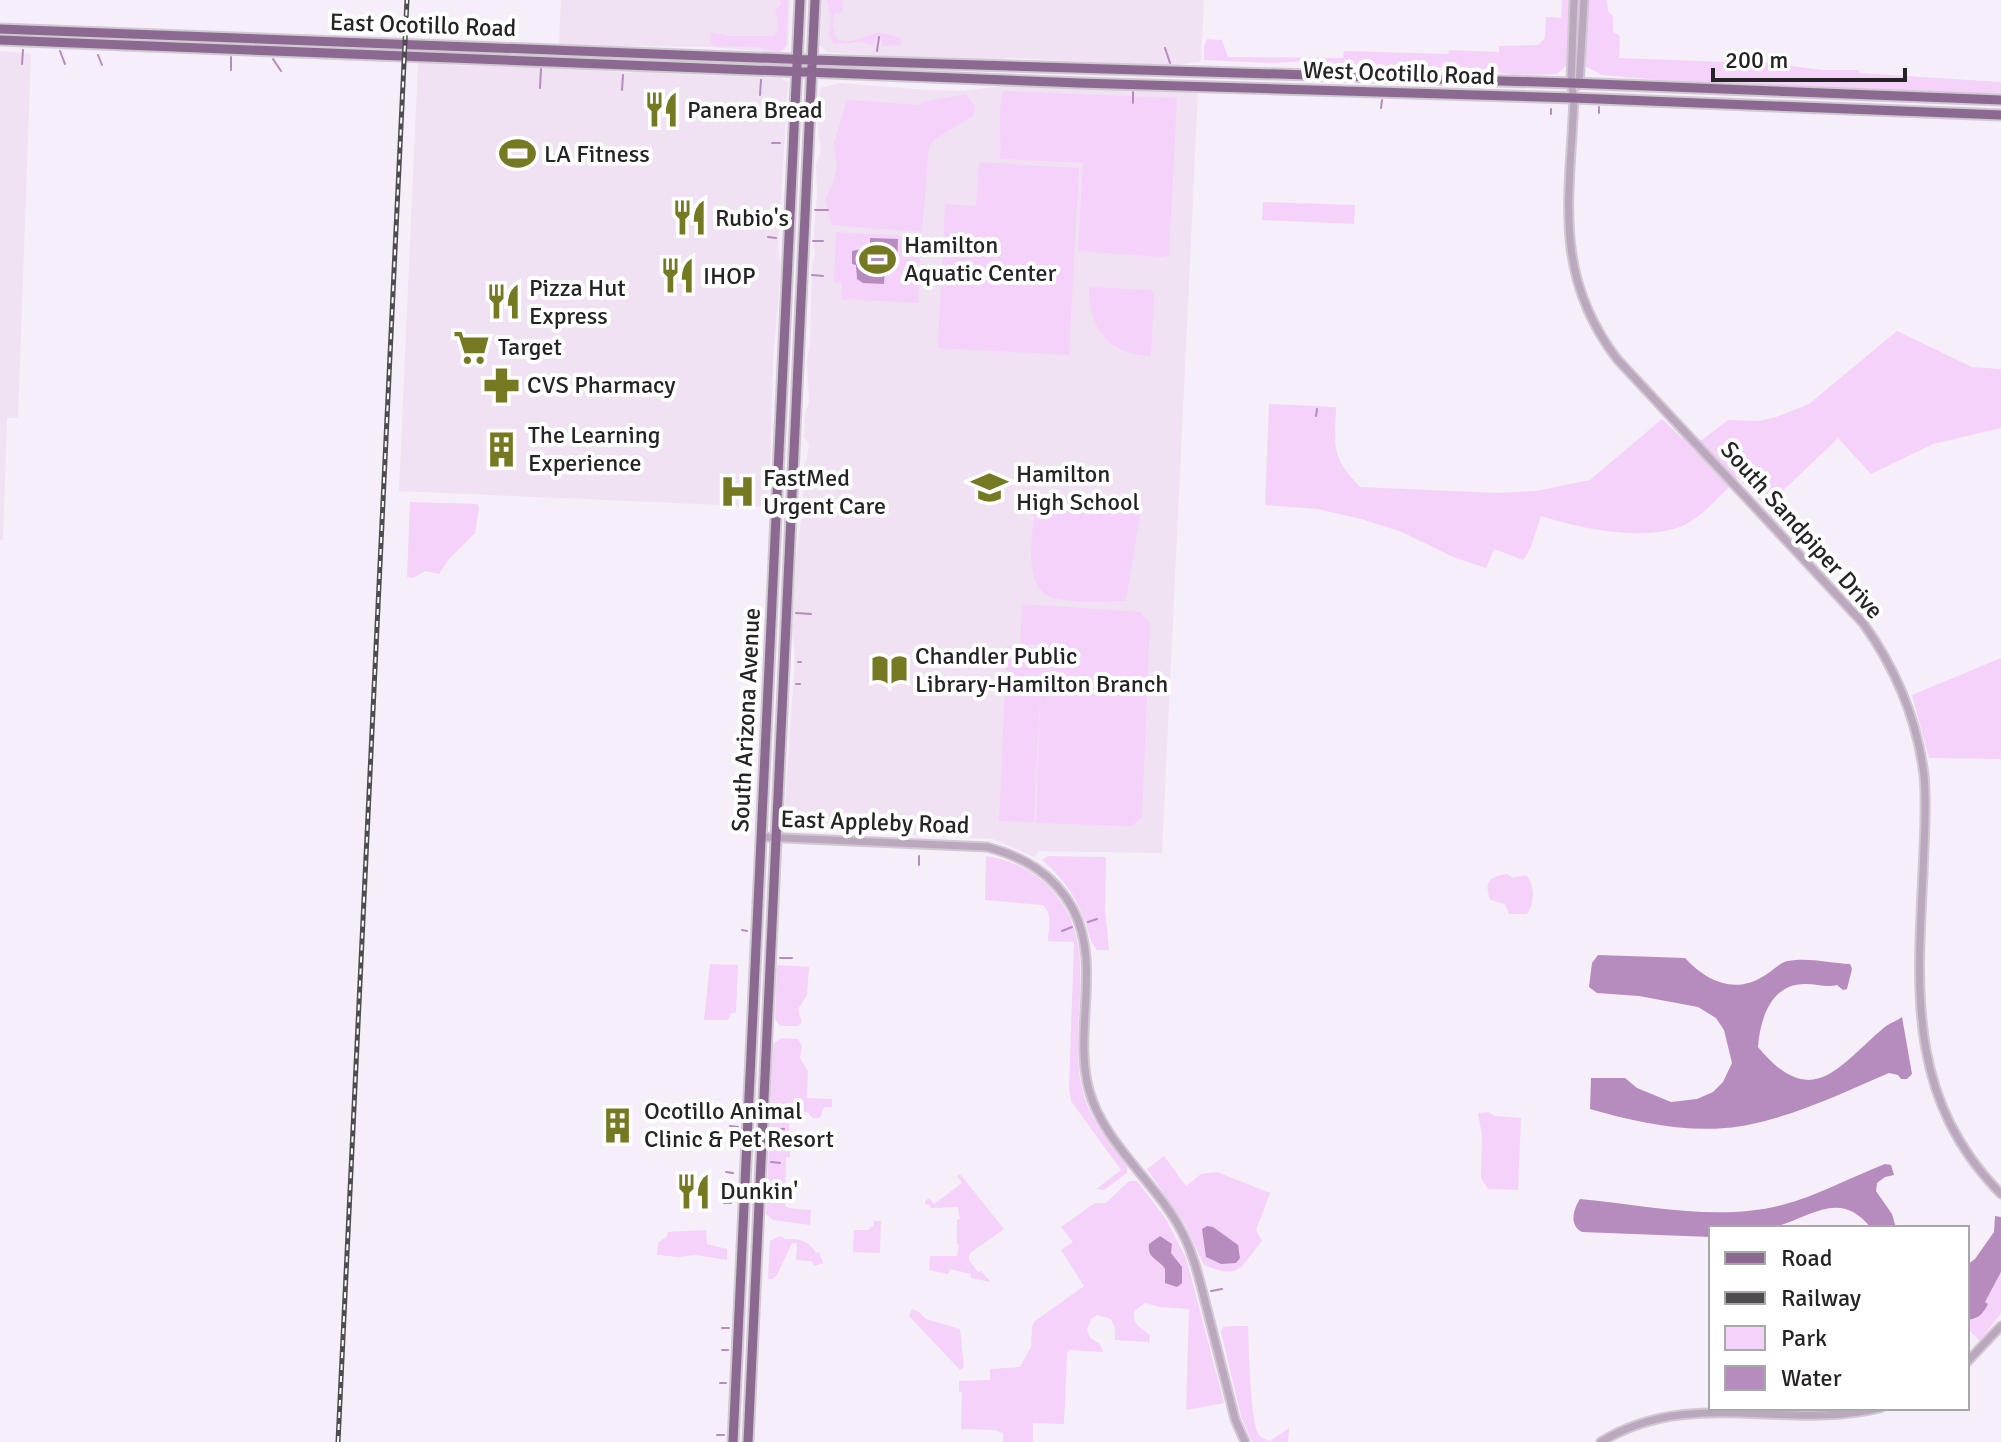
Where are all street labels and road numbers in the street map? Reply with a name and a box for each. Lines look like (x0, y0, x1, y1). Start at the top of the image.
street label: East Ocotillo Road (329, 7, 517, 43)
street label: West Ocotillo Road (1302, 55, 1496, 91)
street label: South Sandpiper Drive (1714, 435, 1890, 625)
street label: South Arizona Avenue (725, 607, 767, 833)
street label: East Appleby Road (780, 804, 970, 840)

